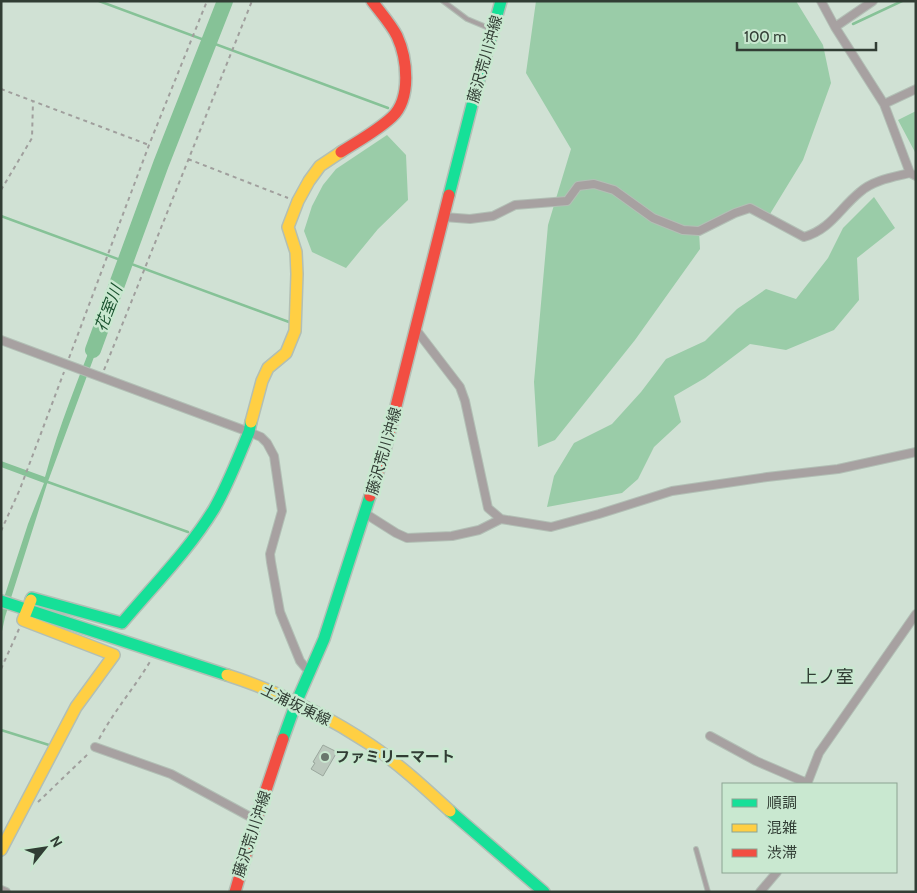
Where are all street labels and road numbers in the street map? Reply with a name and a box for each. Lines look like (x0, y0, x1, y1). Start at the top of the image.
street label: 藤沢荒川沖線 (464, 13, 506, 105)
street label: 藤沢荒川沖線 (363, 405, 405, 497)
street label: 土浦坂東線 (258, 680, 334, 730)
street label: 藤沢荒川沖線 (230, 788, 274, 880)

